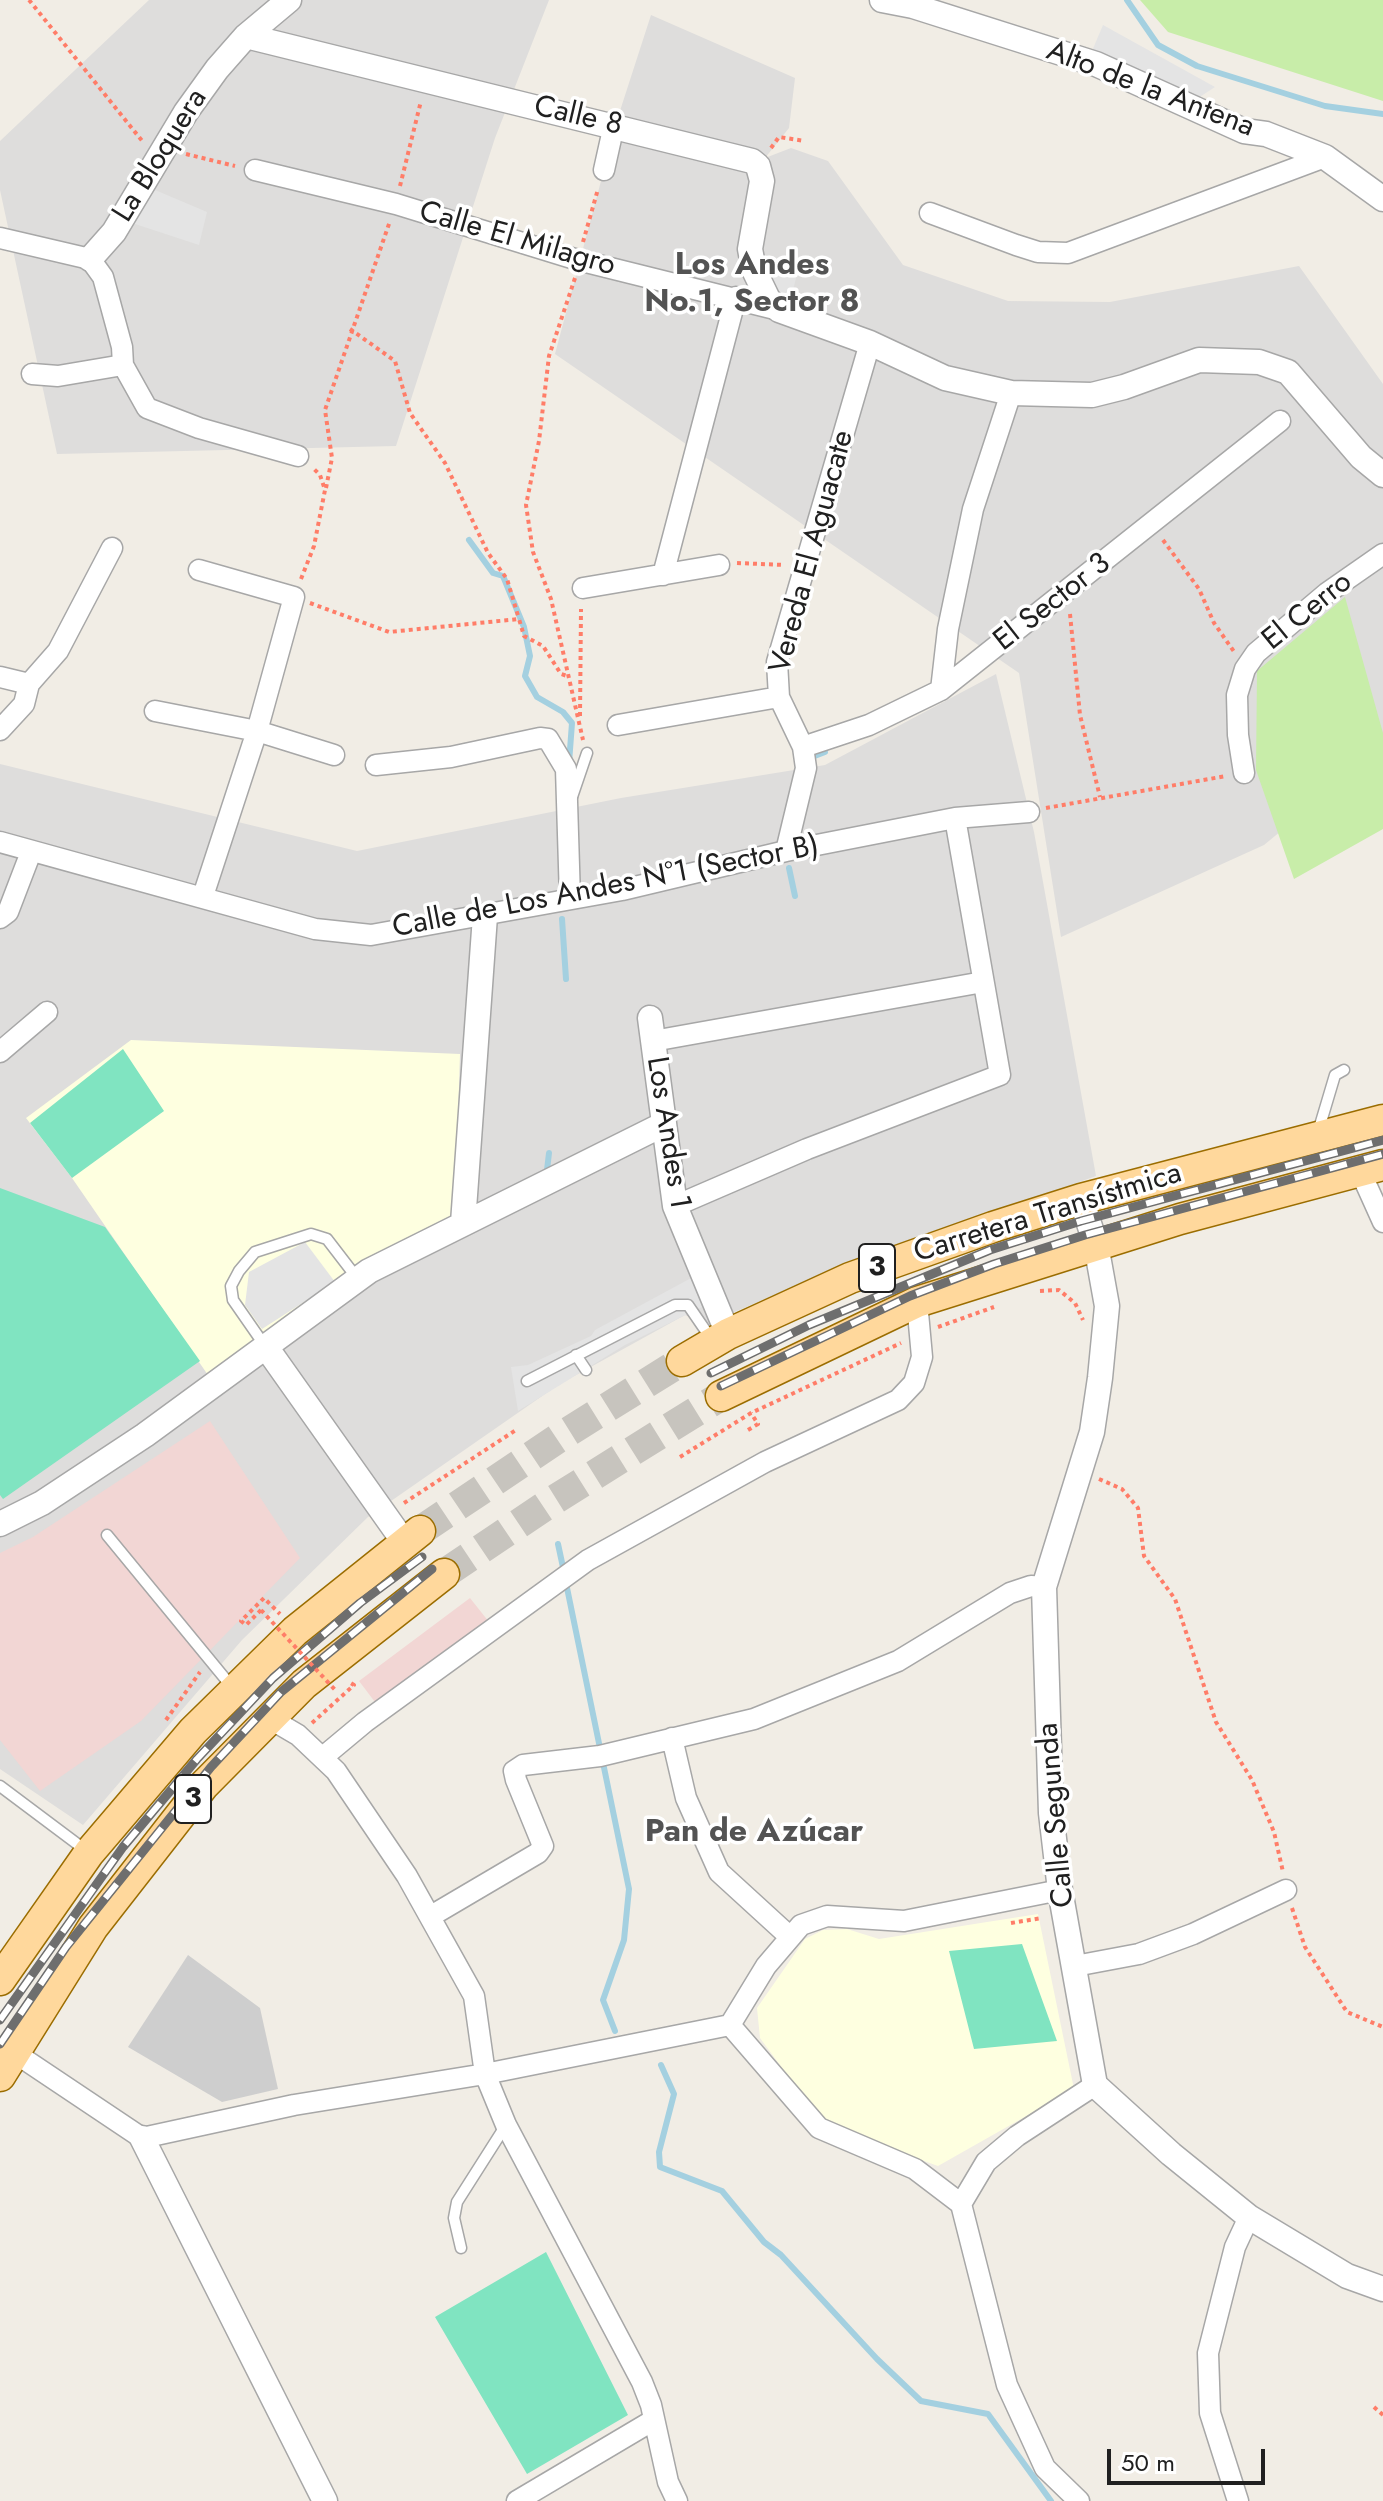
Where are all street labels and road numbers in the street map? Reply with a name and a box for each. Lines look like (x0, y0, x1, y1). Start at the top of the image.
street label: Alto de la Antena (1041, 34, 1259, 146)
street label: La Bloquera (106, 83, 216, 229)
street label: Calle 8 (530, 89, 626, 145)
street label: Calle El Milagro (415, 195, 619, 285)
street label: Vereda El Aguacate (763, 427, 863, 677)
street label: El Sector 3 (988, 546, 1118, 660)
street label: El Cerro (1256, 565, 1360, 659)
street label: Calle de Los Andes N°1 (Sector B) (390, 829, 822, 947)
street label: Los Andes 1 (637, 1054, 697, 1212)
street label: Carretera Transístmica (910, 1156, 1186, 1272)
road number: 3 (859, 1244, 895, 1292)
street label: Calle Segunda (1031, 1721, 1083, 1909)
road number: 3 (175, 1775, 211, 1823)

